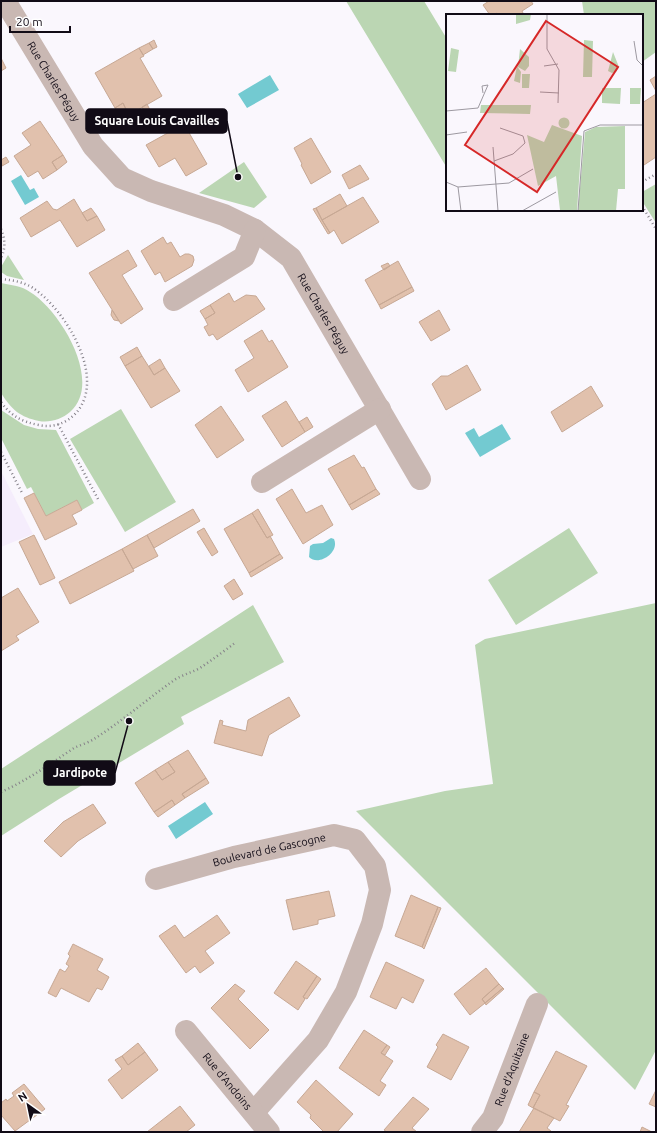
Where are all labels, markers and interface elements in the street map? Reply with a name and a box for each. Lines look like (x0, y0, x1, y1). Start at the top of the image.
scale bar (10, 8, 70, 34)
inset map (446, 14, 643, 211)
text: 20 m (16, 15, 43, 28)
street label: Rue Charles Péguy (25, 39, 83, 124)
callout: Square Louis Cavailles (86, 109, 227, 133)
text: Square Louis Cavailles (94, 114, 220, 127)
street label: Rue Charles Péguy (295, 271, 352, 357)
callout: Jardipote (44, 761, 115, 785)
text: Jardipote (53, 766, 107, 779)
street label: Boulevard de Gascogne (211, 831, 327, 869)
street label: Rue d'Aquitaine (492, 1031, 531, 1108)
street label: Rue d'Andoins (200, 1050, 254, 1112)
north arrow (8, 1085, 48, 1125)
text: N (16, 1089, 29, 1104)

